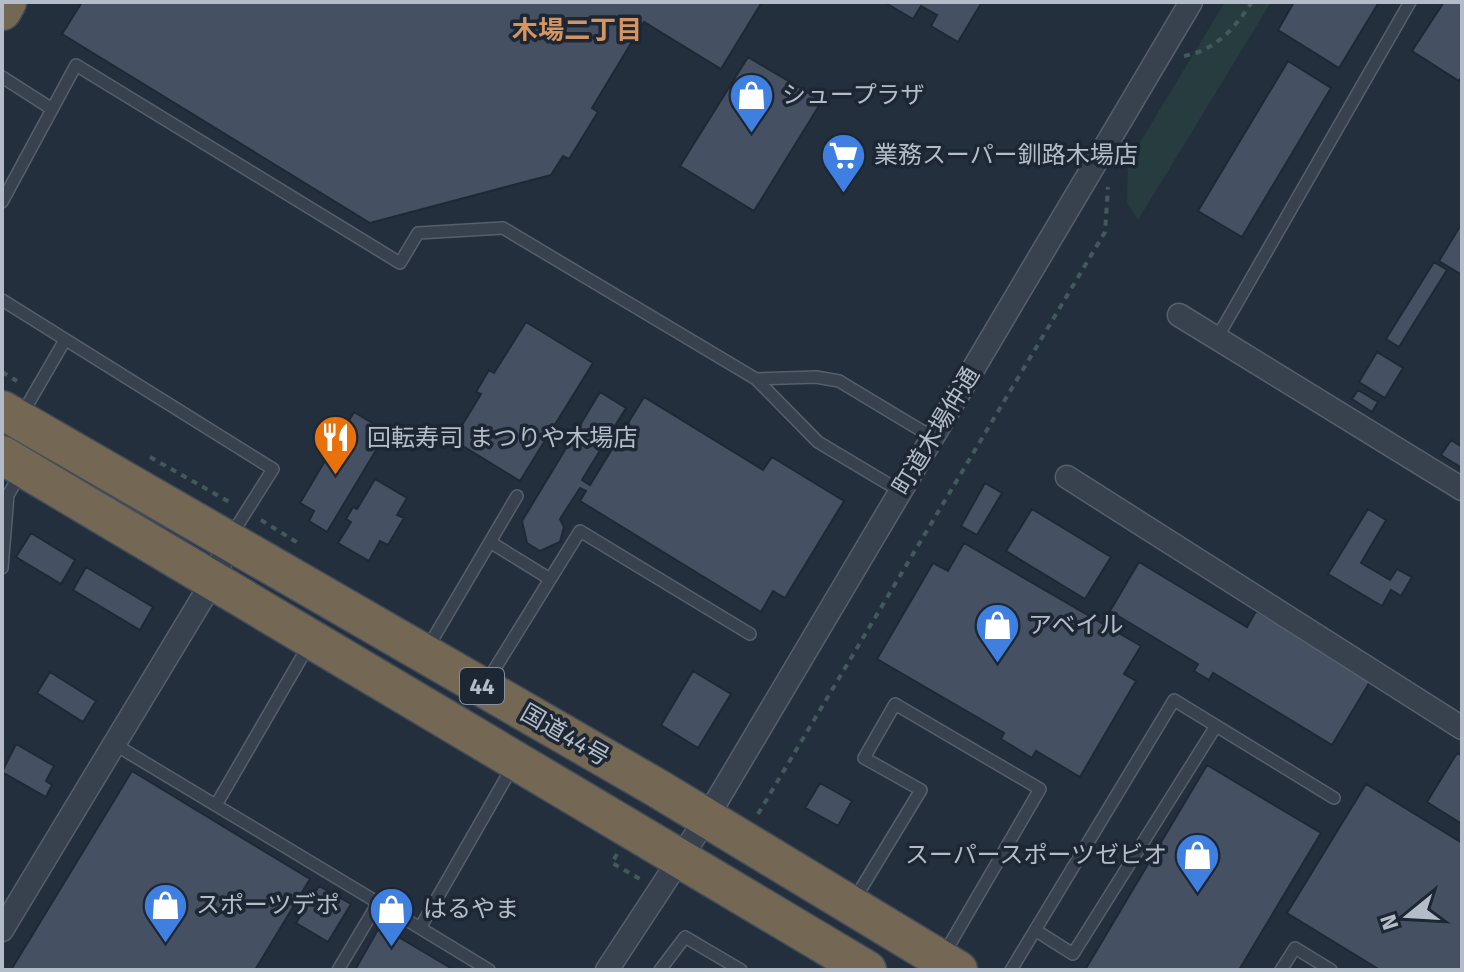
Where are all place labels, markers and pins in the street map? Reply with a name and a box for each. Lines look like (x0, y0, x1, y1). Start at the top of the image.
shop icon: シュープラザ (727, 71, 775, 134)
place label: シュープラザ (782, 81, 925, 109)
supermarket icon: 業務スーパー釧路木場店 (819, 131, 867, 194)
place label: 業務スーパー釧路木場店 (874, 141, 1138, 169)
restaurant icon: 回転寿司 まつりや木場店 (312, 414, 360, 477)
place label: 回転寿司 まつりや木場店 (367, 424, 637, 452)
shop icon: アベイル (973, 601, 1021, 664)
place label: アベイル (1028, 611, 1124, 639)
shop icon: スーパースポーツゼビオ (1174, 831, 1222, 894)
place label: スーパースポーツゼビオ (905, 841, 1167, 869)
shop icon: スポーツデポ (141, 881, 189, 944)
shop icon: はるやま (368, 885, 416, 948)
place label: スポーツデポ (196, 891, 340, 919)
place label: はるやま (423, 895, 519, 923)

